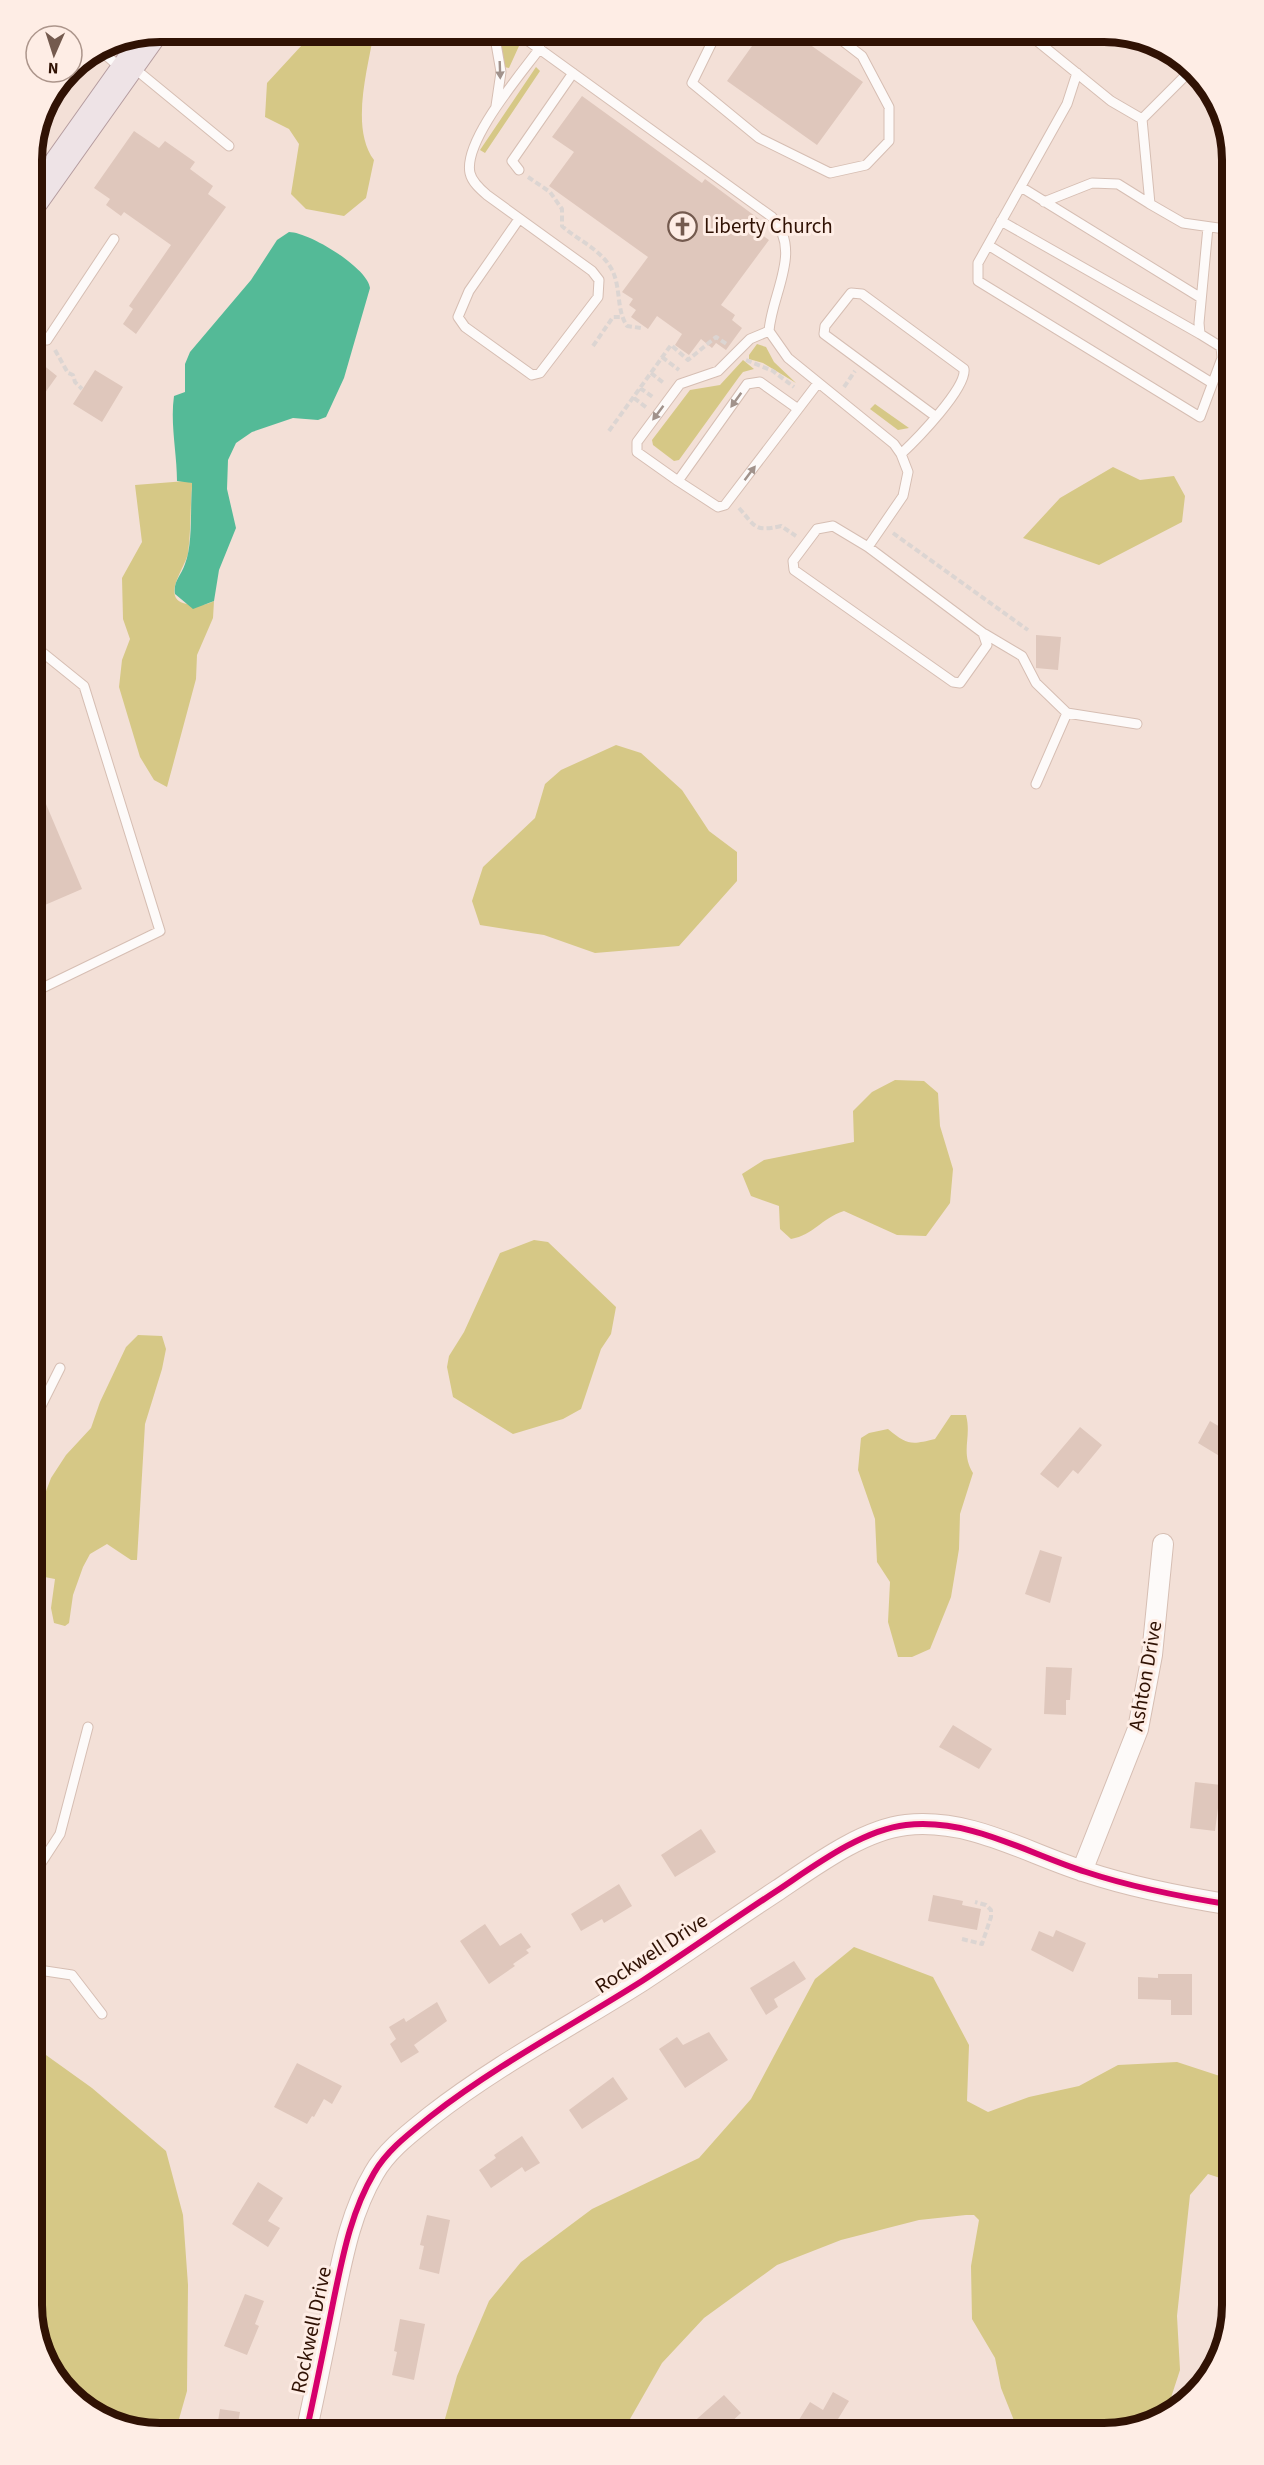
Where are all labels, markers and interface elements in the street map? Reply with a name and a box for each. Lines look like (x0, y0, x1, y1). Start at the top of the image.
north arrow (24, 24, 84, 84)
text: N (47, 57, 59, 79)
one-way arrow (495, 61, 505, 80)
church icon: Liberty Church (667, 210, 699, 242)
place label: Liberty Church (704, 211, 833, 241)
one-way arrow (730, 392, 742, 408)
one-way arrow (652, 405, 664, 421)
one-way arrow (744, 465, 756, 481)
street label: Ashton Drive (1121, 1618, 1169, 1734)
street label: Rockwell Drive (589, 1905, 713, 2001)
street label: Rockwell Drive (283, 2264, 339, 2396)

